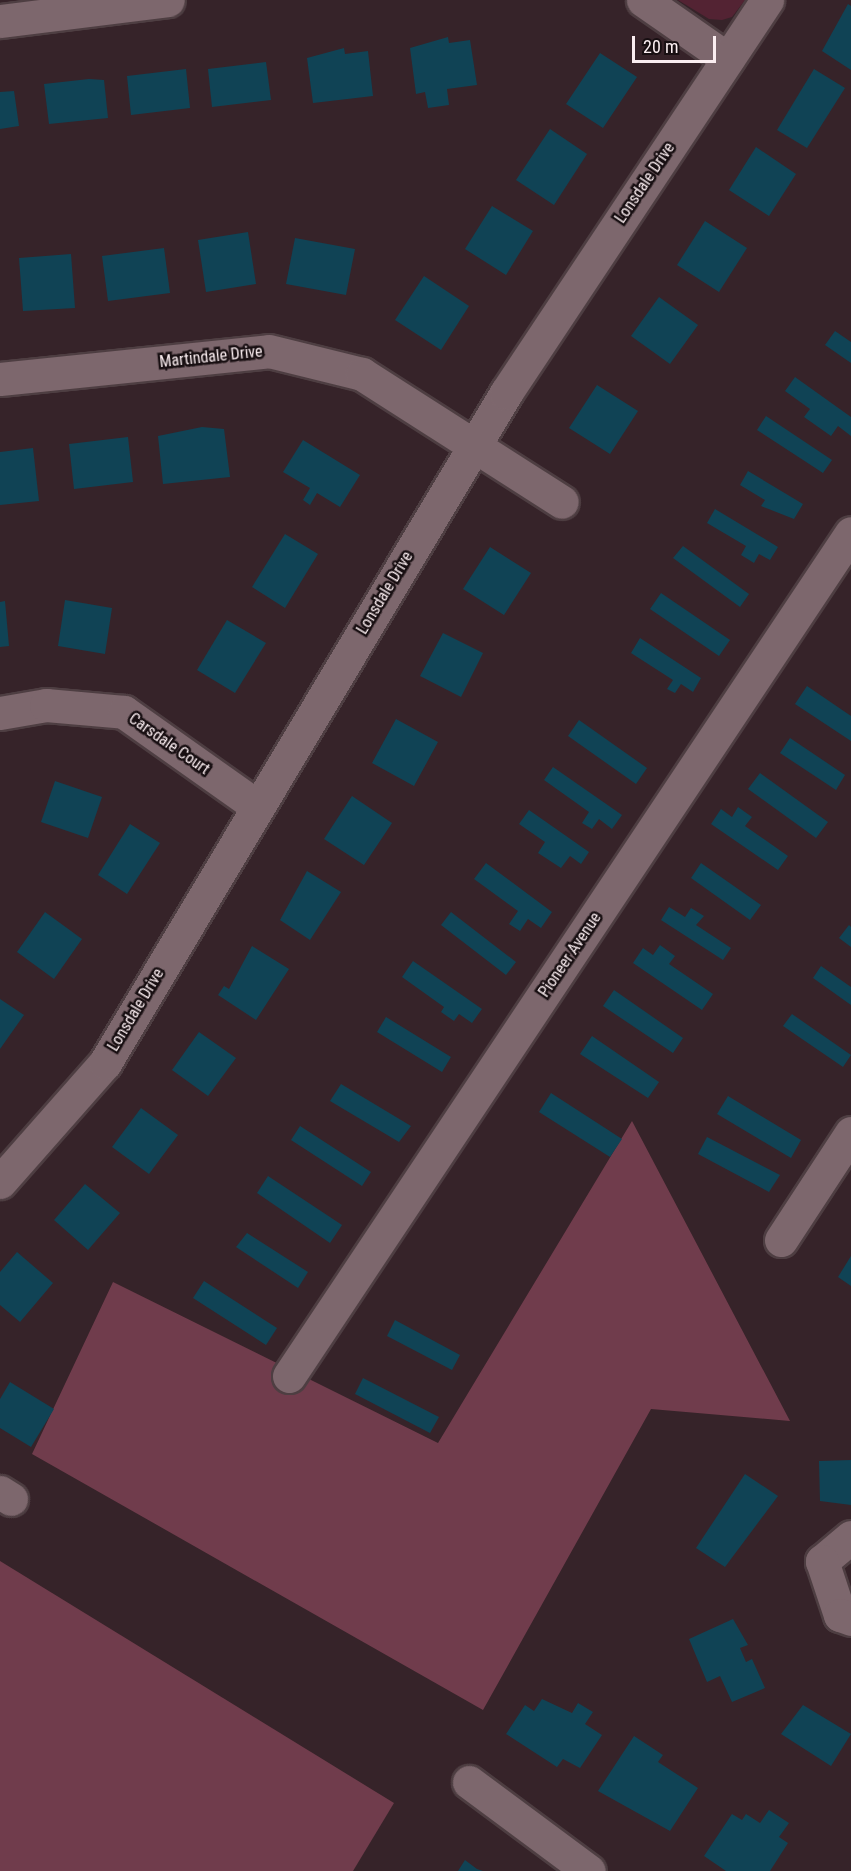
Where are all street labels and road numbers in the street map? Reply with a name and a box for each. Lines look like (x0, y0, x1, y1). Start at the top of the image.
street label: Lonsdale Drive (611, 139, 679, 227)
street label: Martindale Drive (159, 342, 263, 372)
street label: Lonsdale Drive (353, 548, 417, 638)
street label: Carsdale Court (125, 709, 213, 779)
street label: Pioneer Avenue (535, 909, 605, 1001)
street label: Lonsdale Drive (104, 965, 168, 1055)

